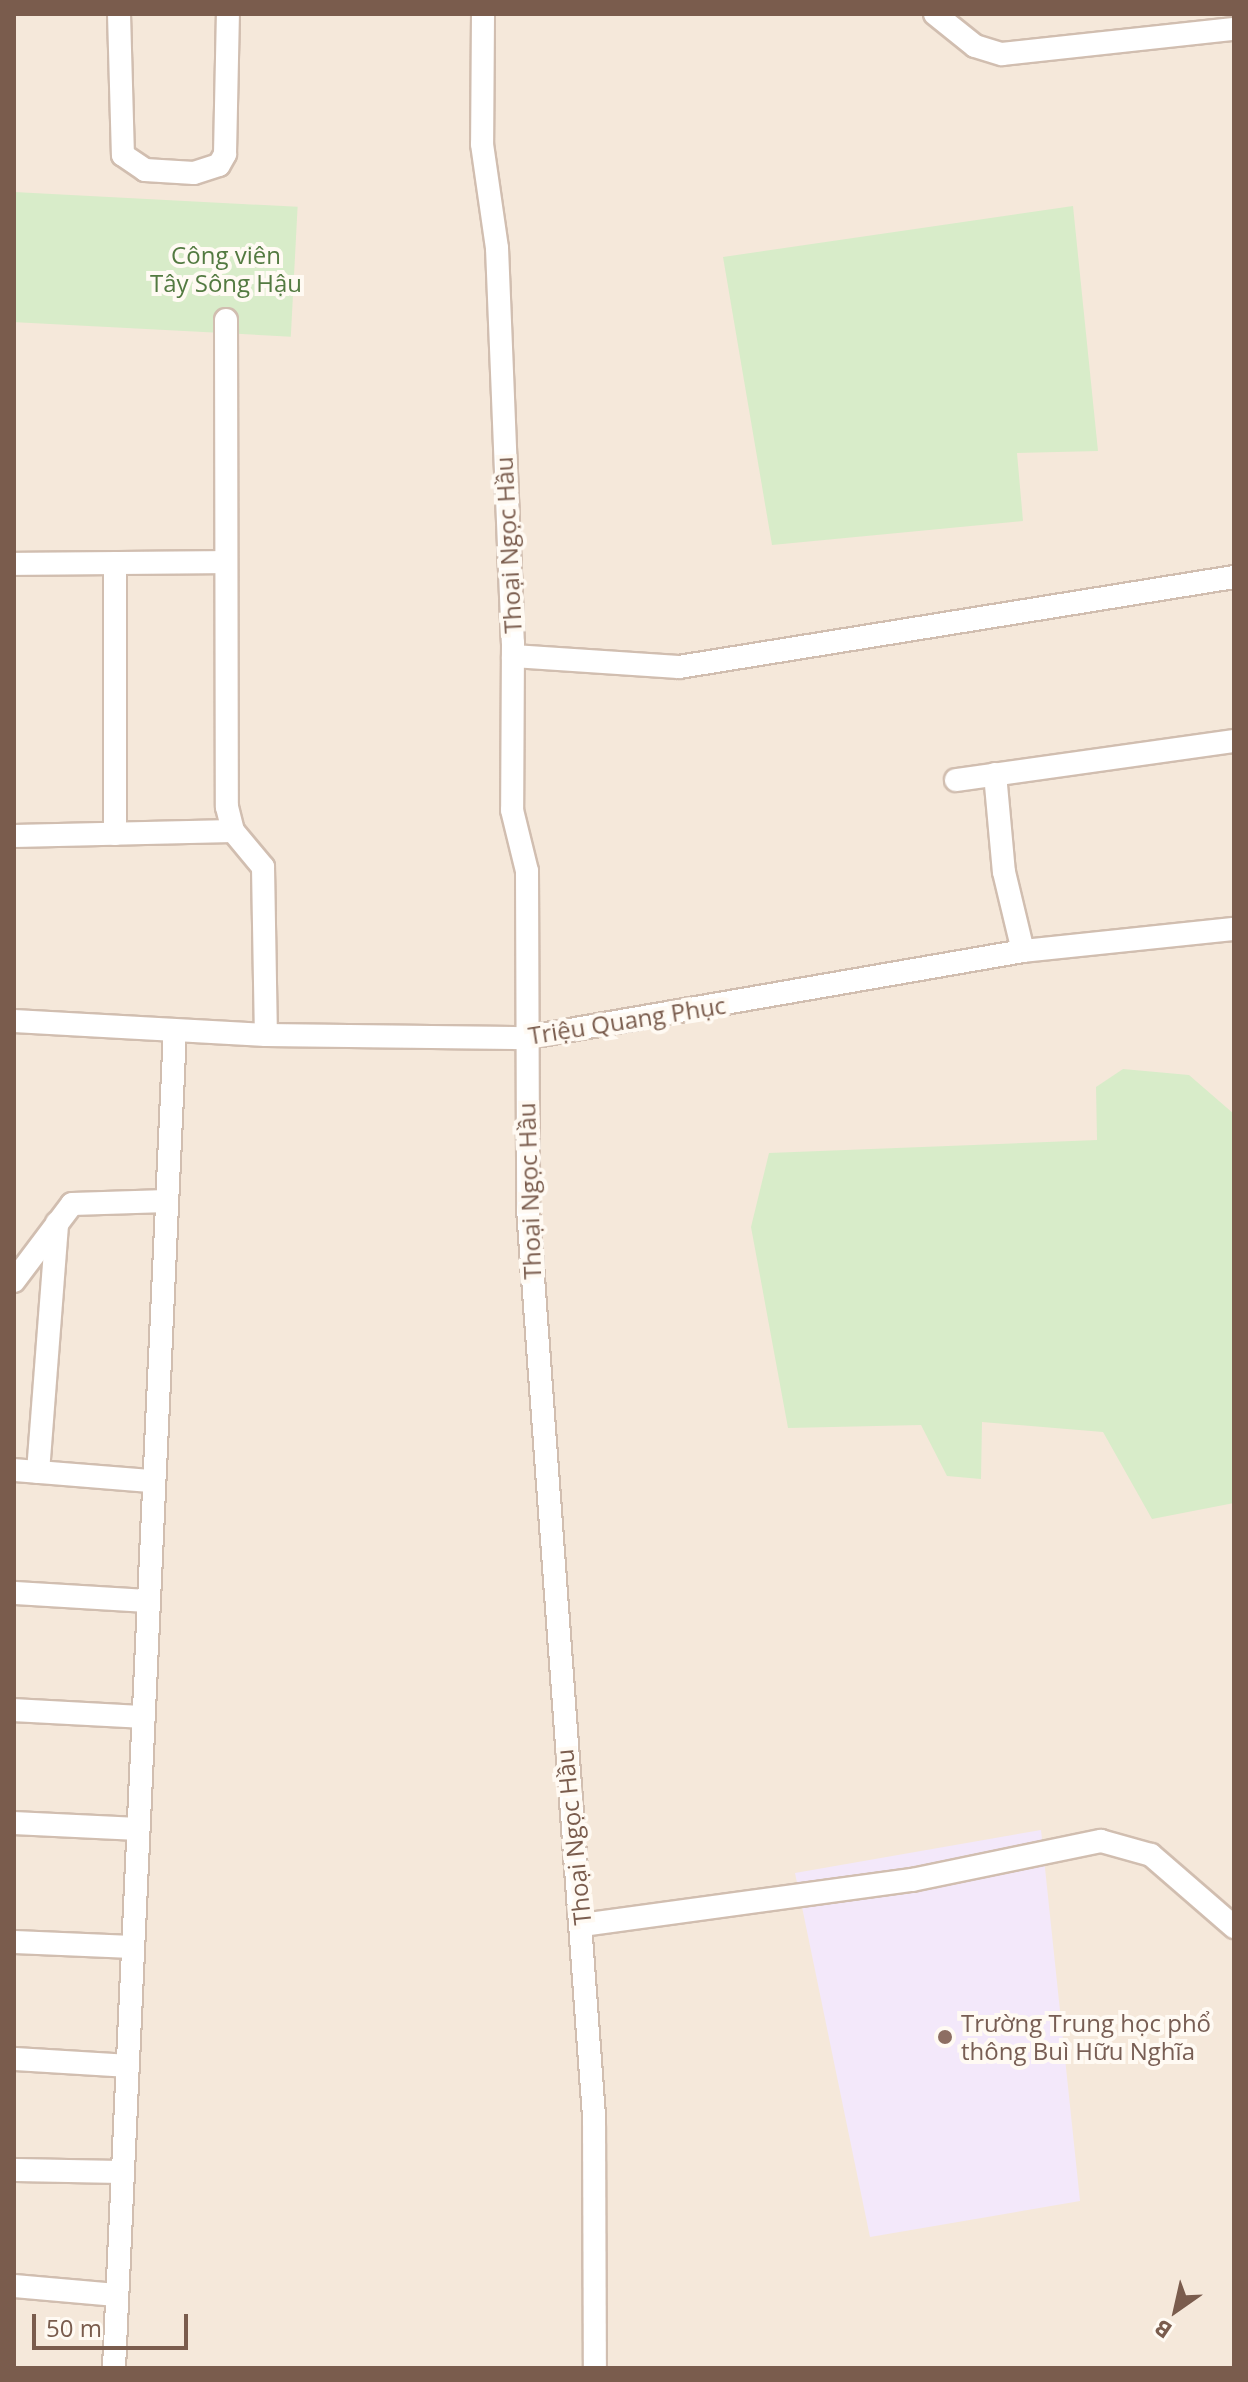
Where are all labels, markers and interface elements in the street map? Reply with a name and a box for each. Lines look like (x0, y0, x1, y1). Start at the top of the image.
park label: Công viên Tây Sông Hậu (150, 241, 302, 297)
street label: Thoại Ngọc Hầu (489, 456, 527, 634)
street label: Triệu Quang Phục (526, 990, 728, 1050)
street label: Thoại Ngọc Hầu (512, 1102, 546, 1280)
street label: Thoại Ngọc Hầu (549, 1747, 597, 1927)
place label: Trường Trung học phổ thông Buì Hữu Nghĩa (961, 2009, 1211, 2065)
marker: Trường Trung học phổ thông Buì Hữu Nghĩa (936, 2028, 954, 2046)
north arrow (1136, 2270, 1216, 2350)
scale bar (36, 2298, 192, 2348)
text: 50 m (46, 2311, 102, 2344)
text: B (1148, 2313, 1177, 2346)

